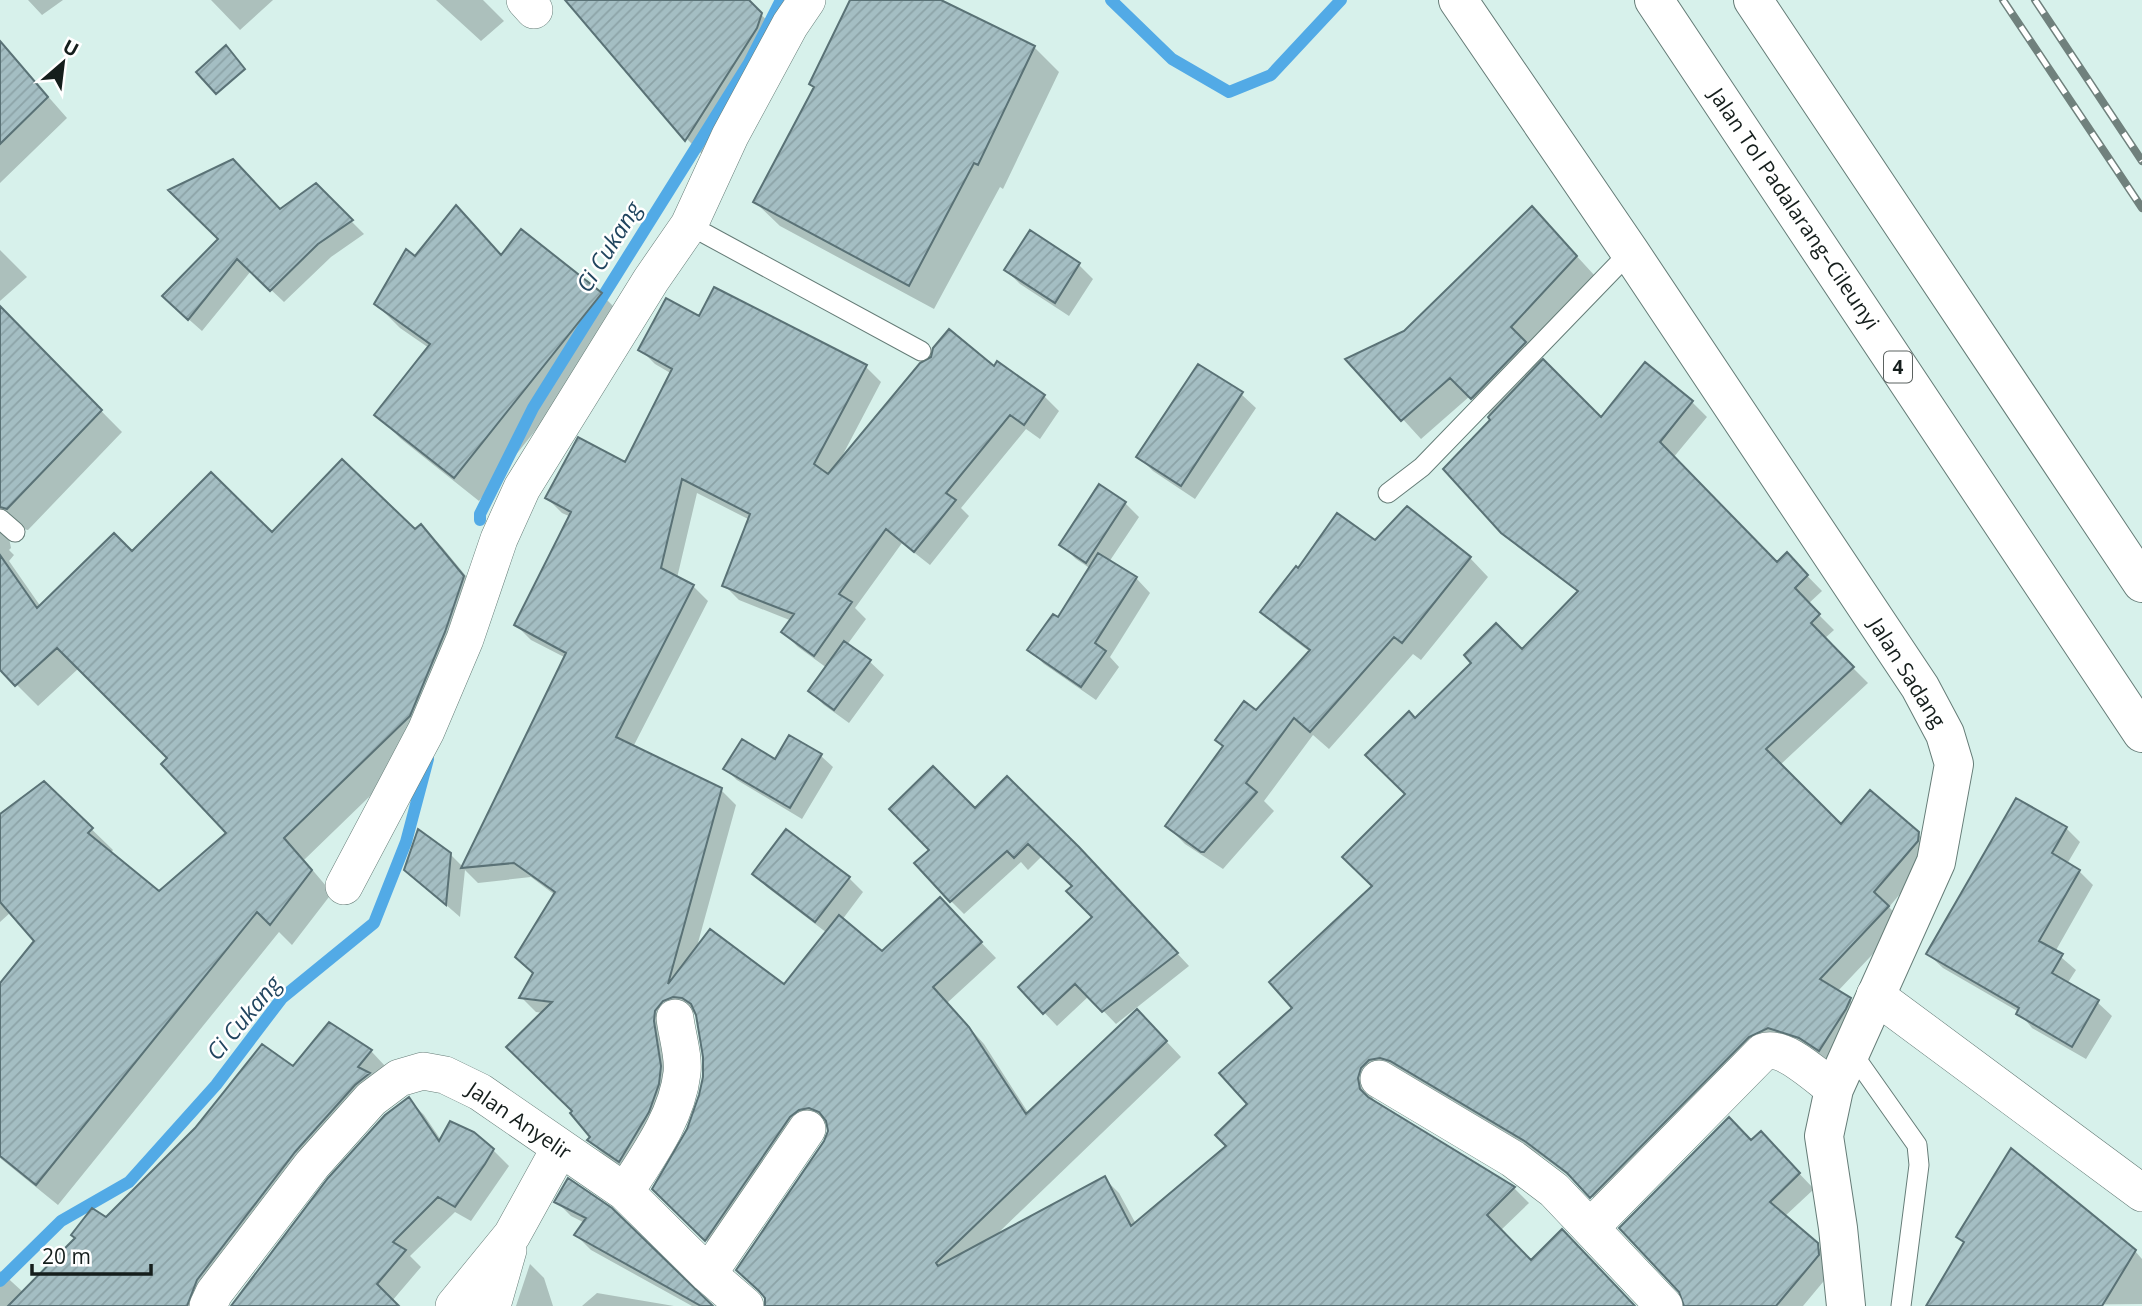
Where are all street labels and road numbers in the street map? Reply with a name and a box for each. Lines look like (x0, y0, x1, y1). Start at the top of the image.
street label: Jalan Tol Padalarang–Cileunyi (1702, 81, 1886, 335)
road number: 4 (1884, 352, 1912, 382)
street label: Jalan Sadang (1862, 611, 1953, 733)
street label: Jalan Anyelir (460, 1074, 578, 1166)

